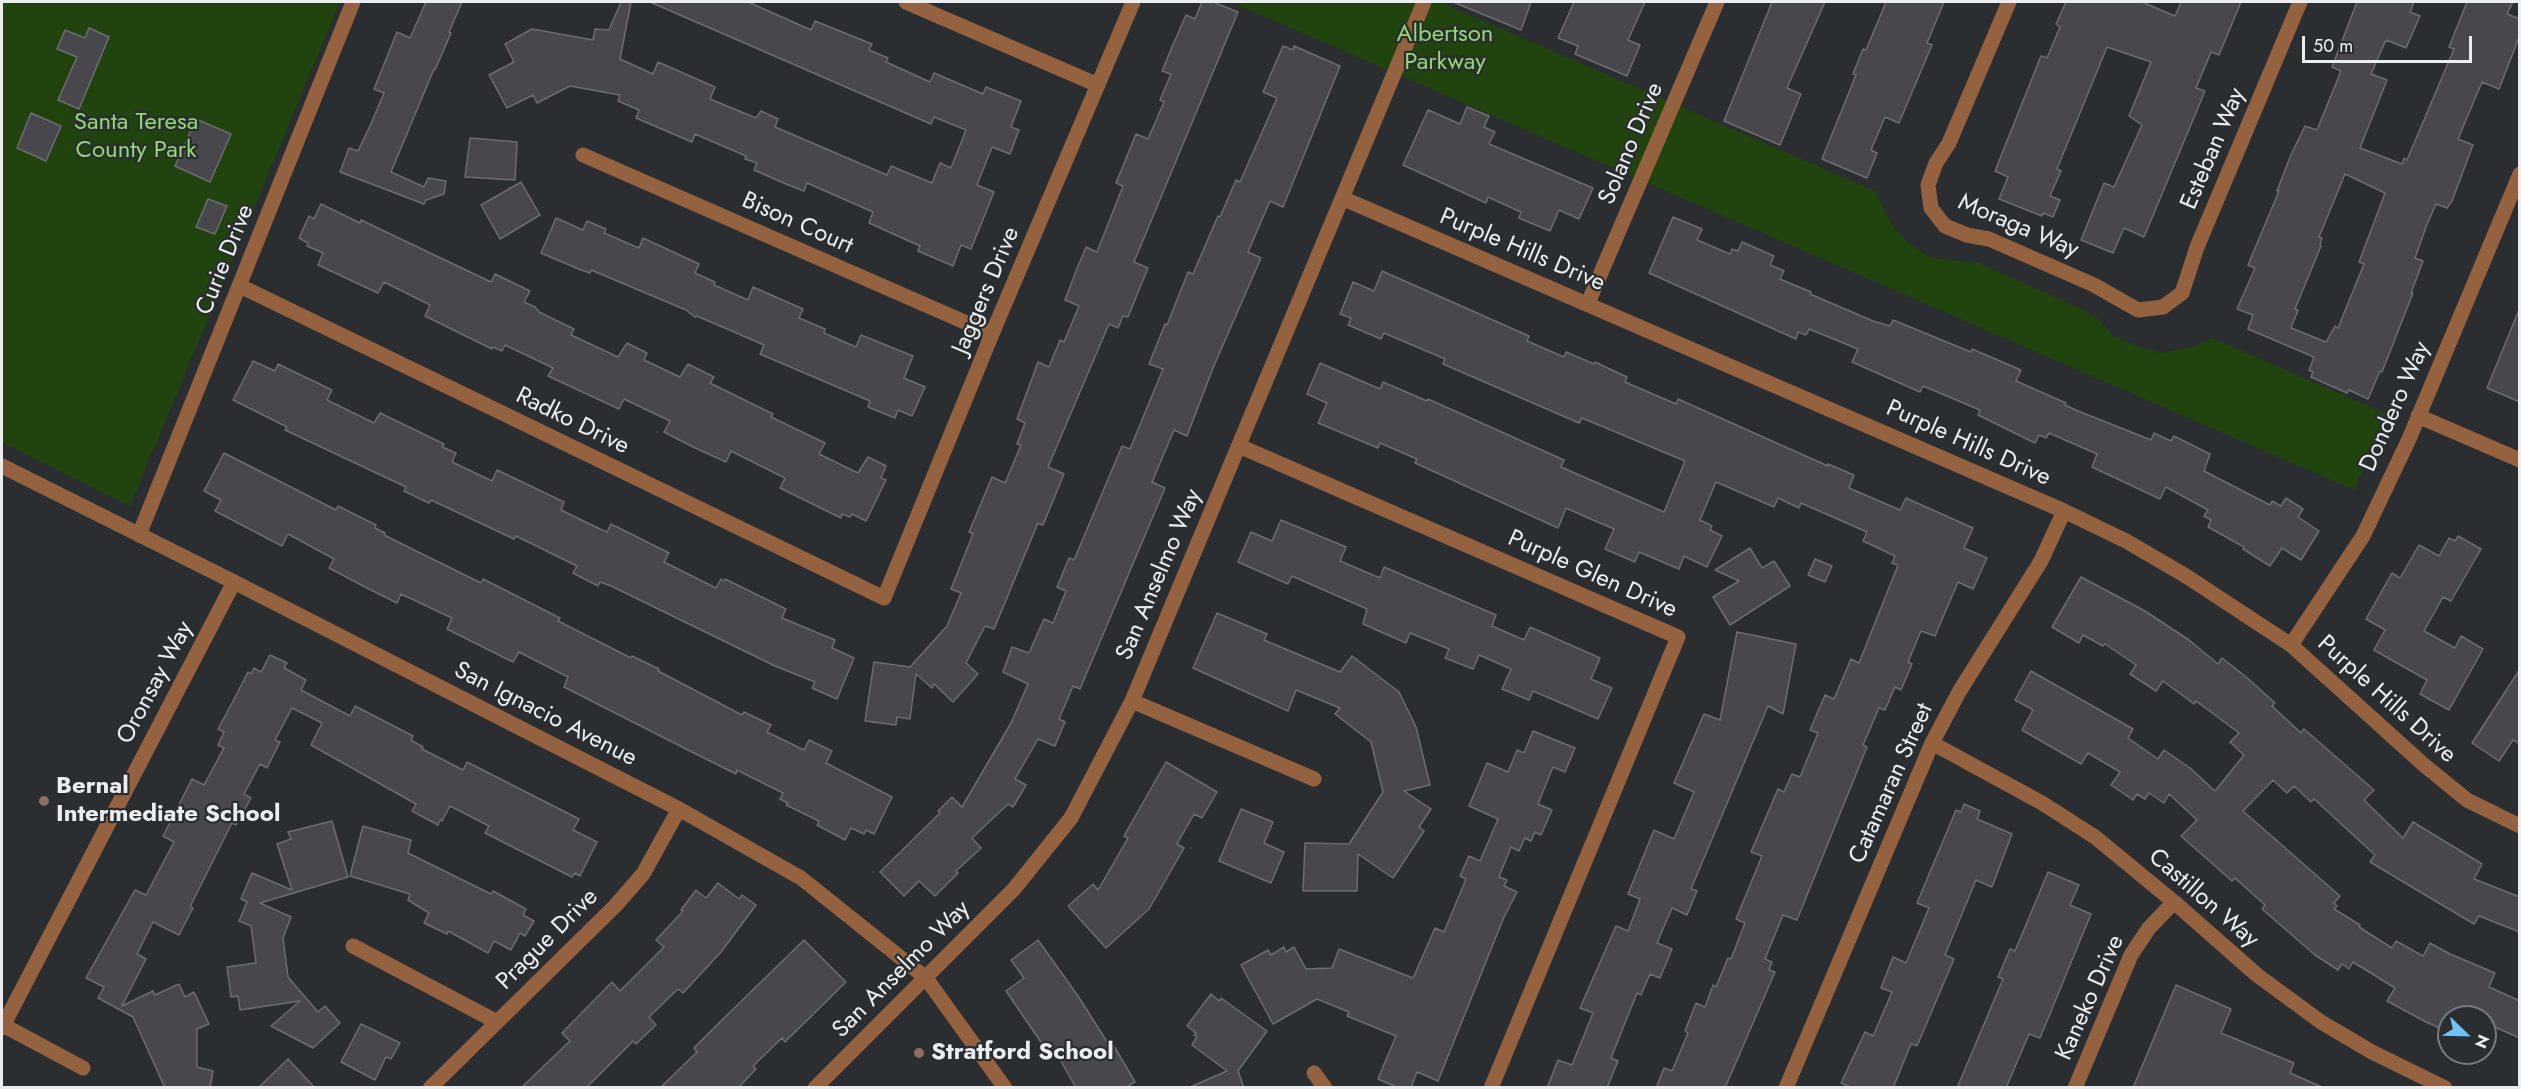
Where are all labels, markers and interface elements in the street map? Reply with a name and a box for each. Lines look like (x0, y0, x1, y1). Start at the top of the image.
park label: Albertson Parkway (1397, 21, 1493, 77)
scale bar (2305, 24, 2474, 62)
text: 50 m (2313, 33, 2353, 59)
street label: Solano Drive (1593, 79, 1671, 209)
street label: Esteban Way (2175, 84, 2253, 214)
park label: Santa Teresa County Park (74, 109, 198, 165)
street label: Bison Court (737, 187, 857, 261)
street label: Moraga Way (1953, 189, 2083, 265)
street label: Curie Drive (191, 201, 261, 319)
street label: Purple Hills Drive (1435, 203, 1609, 299)
street label: Jaggers Drive (947, 223, 1027, 359)
street label: Dondero Way (2354, 337, 2438, 477)
street label: Radko Drive (511, 382, 633, 462)
street label: Purple Hills Drive (1881, 395, 2055, 493)
street label: San Anselmo Way (1111, 485, 1209, 665)
street label: Purple Glen Drive (1503, 525, 1681, 625)
street label: Oronsay Way (112, 617, 200, 749)
street label: Purple Hills Drive (2311, 630, 2461, 770)
street label: San Ignacio Avenue (449, 657, 641, 773)
street label: Catamaran Street (1844, 699, 1940, 869)
place label: Bernal Intermediate School (56, 773, 280, 829)
marker: Bernal Intermediate School (37, 794, 51, 808)
street label: Castillon Way (2142, 843, 2264, 955)
street label: Prague Drive (491, 883, 605, 997)
street label: San Anselmo Way (827, 895, 977, 1045)
street label: Kaneko Drive (2051, 931, 2131, 1065)
north arrow (2437, 1005, 2497, 1065)
text: N (2469, 1031, 2495, 1052)
place label: Stratford School (931, 1039, 1114, 1067)
marker: Stratford School (912, 1046, 926, 1060)

